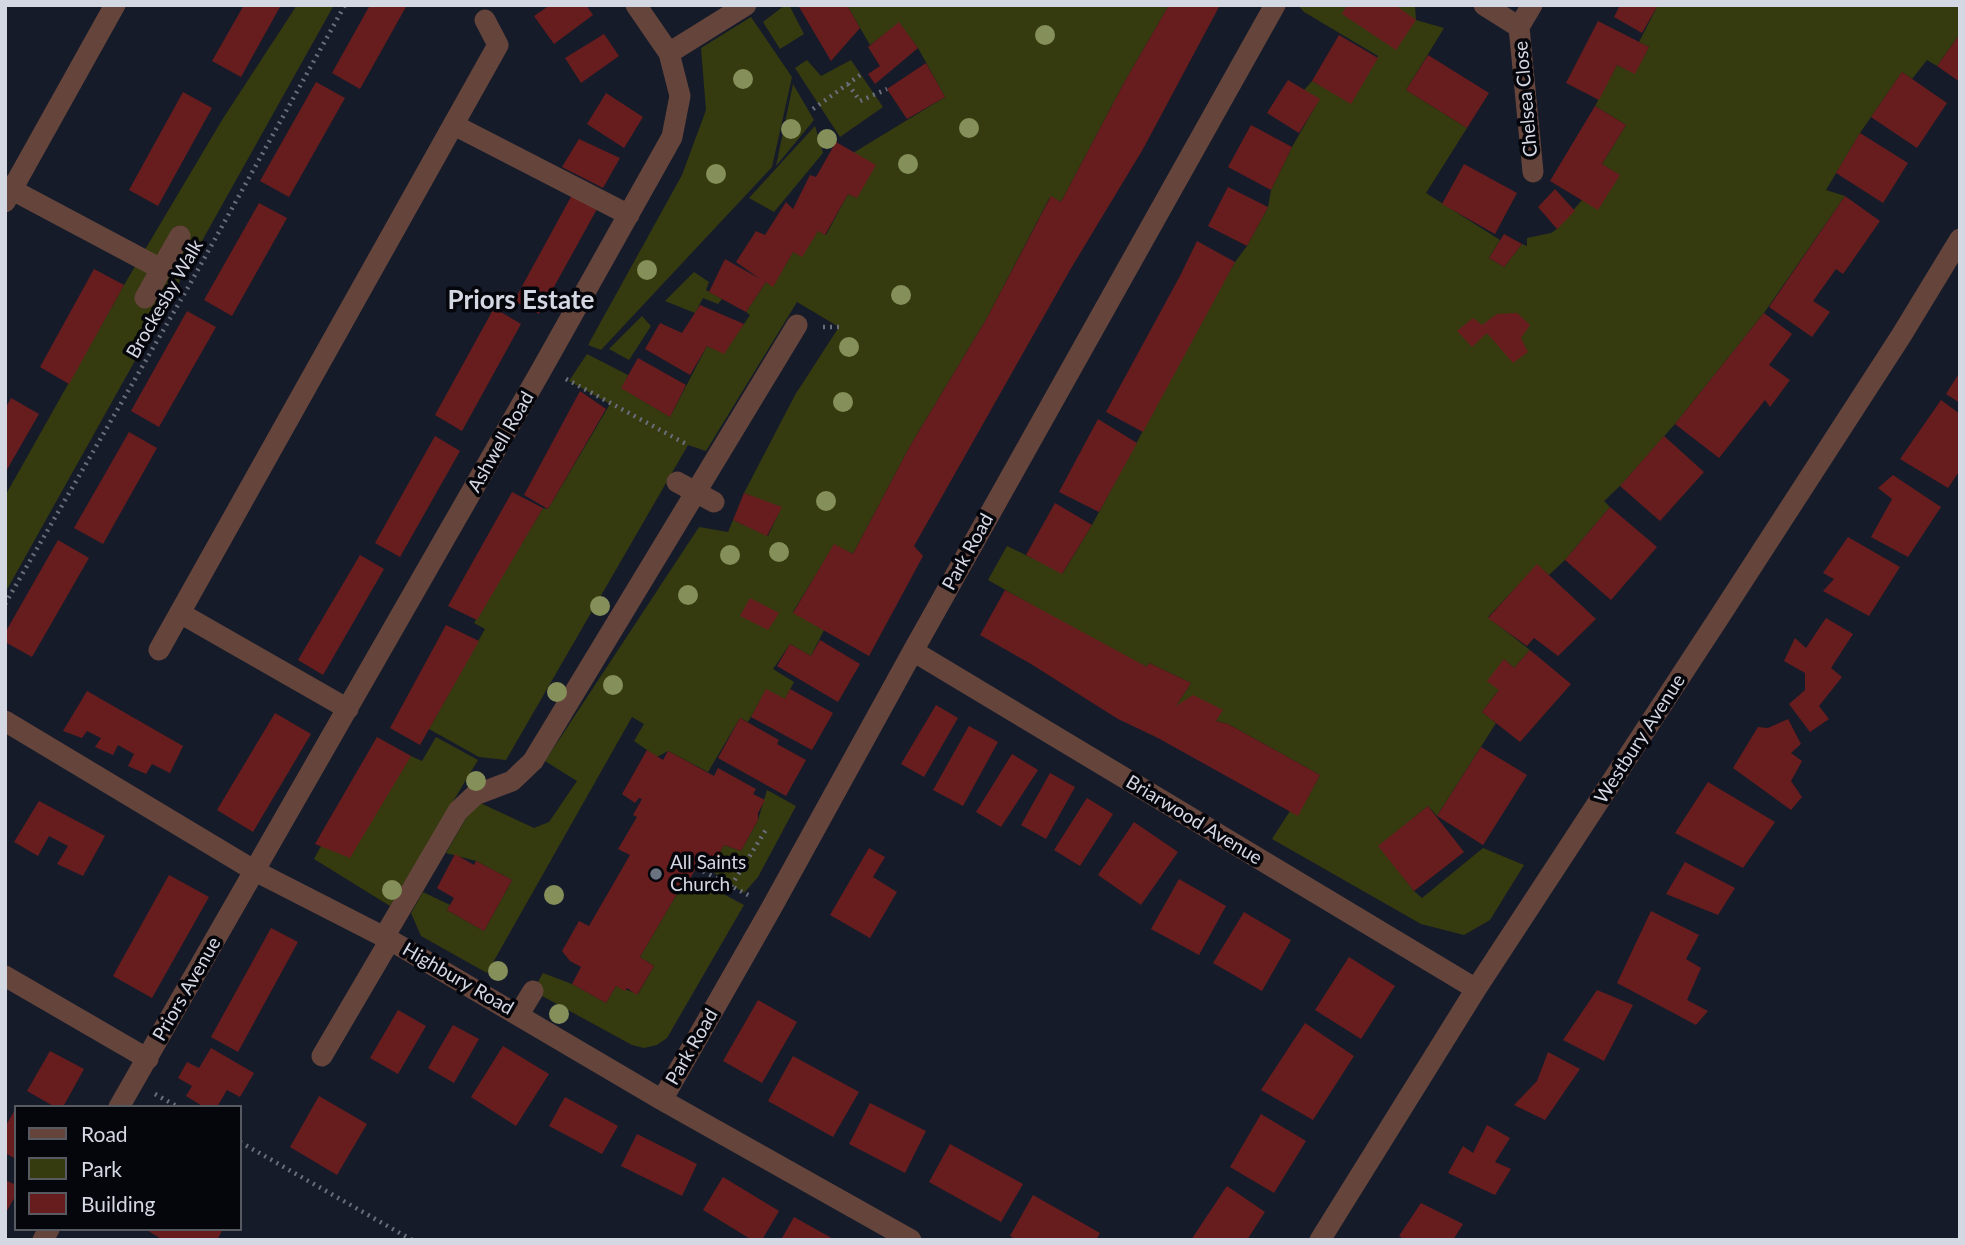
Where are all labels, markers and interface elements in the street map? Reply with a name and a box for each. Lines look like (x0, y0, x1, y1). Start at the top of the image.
street label: Chelsea Close (1510, 40, 1542, 158)
street label: Brockesby Walk (122, 236, 208, 362)
district label: Priors Estate (448, 285, 594, 317)
street label: Ashwell Road (463, 388, 539, 496)
street label: Park Road (938, 510, 998, 594)
street label: Westbury Avenue (1590, 670, 1690, 808)
street label: Briarwood Avenue (1122, 770, 1266, 870)
place label: All Saints Church (670, 852, 746, 896)
marker: All Saints Church (648, 866, 664, 882)
street label: Priors Avenue (148, 933, 226, 1045)
street label: Highbury Road (398, 938, 518, 1020)
street label: Park Road (661, 1005, 723, 1089)
legend (14, 1105, 242, 1231)
text: Road (81, 1121, 128, 1146)
text: Park (81, 1156, 122, 1181)
text: Building (81, 1191, 156, 1216)

